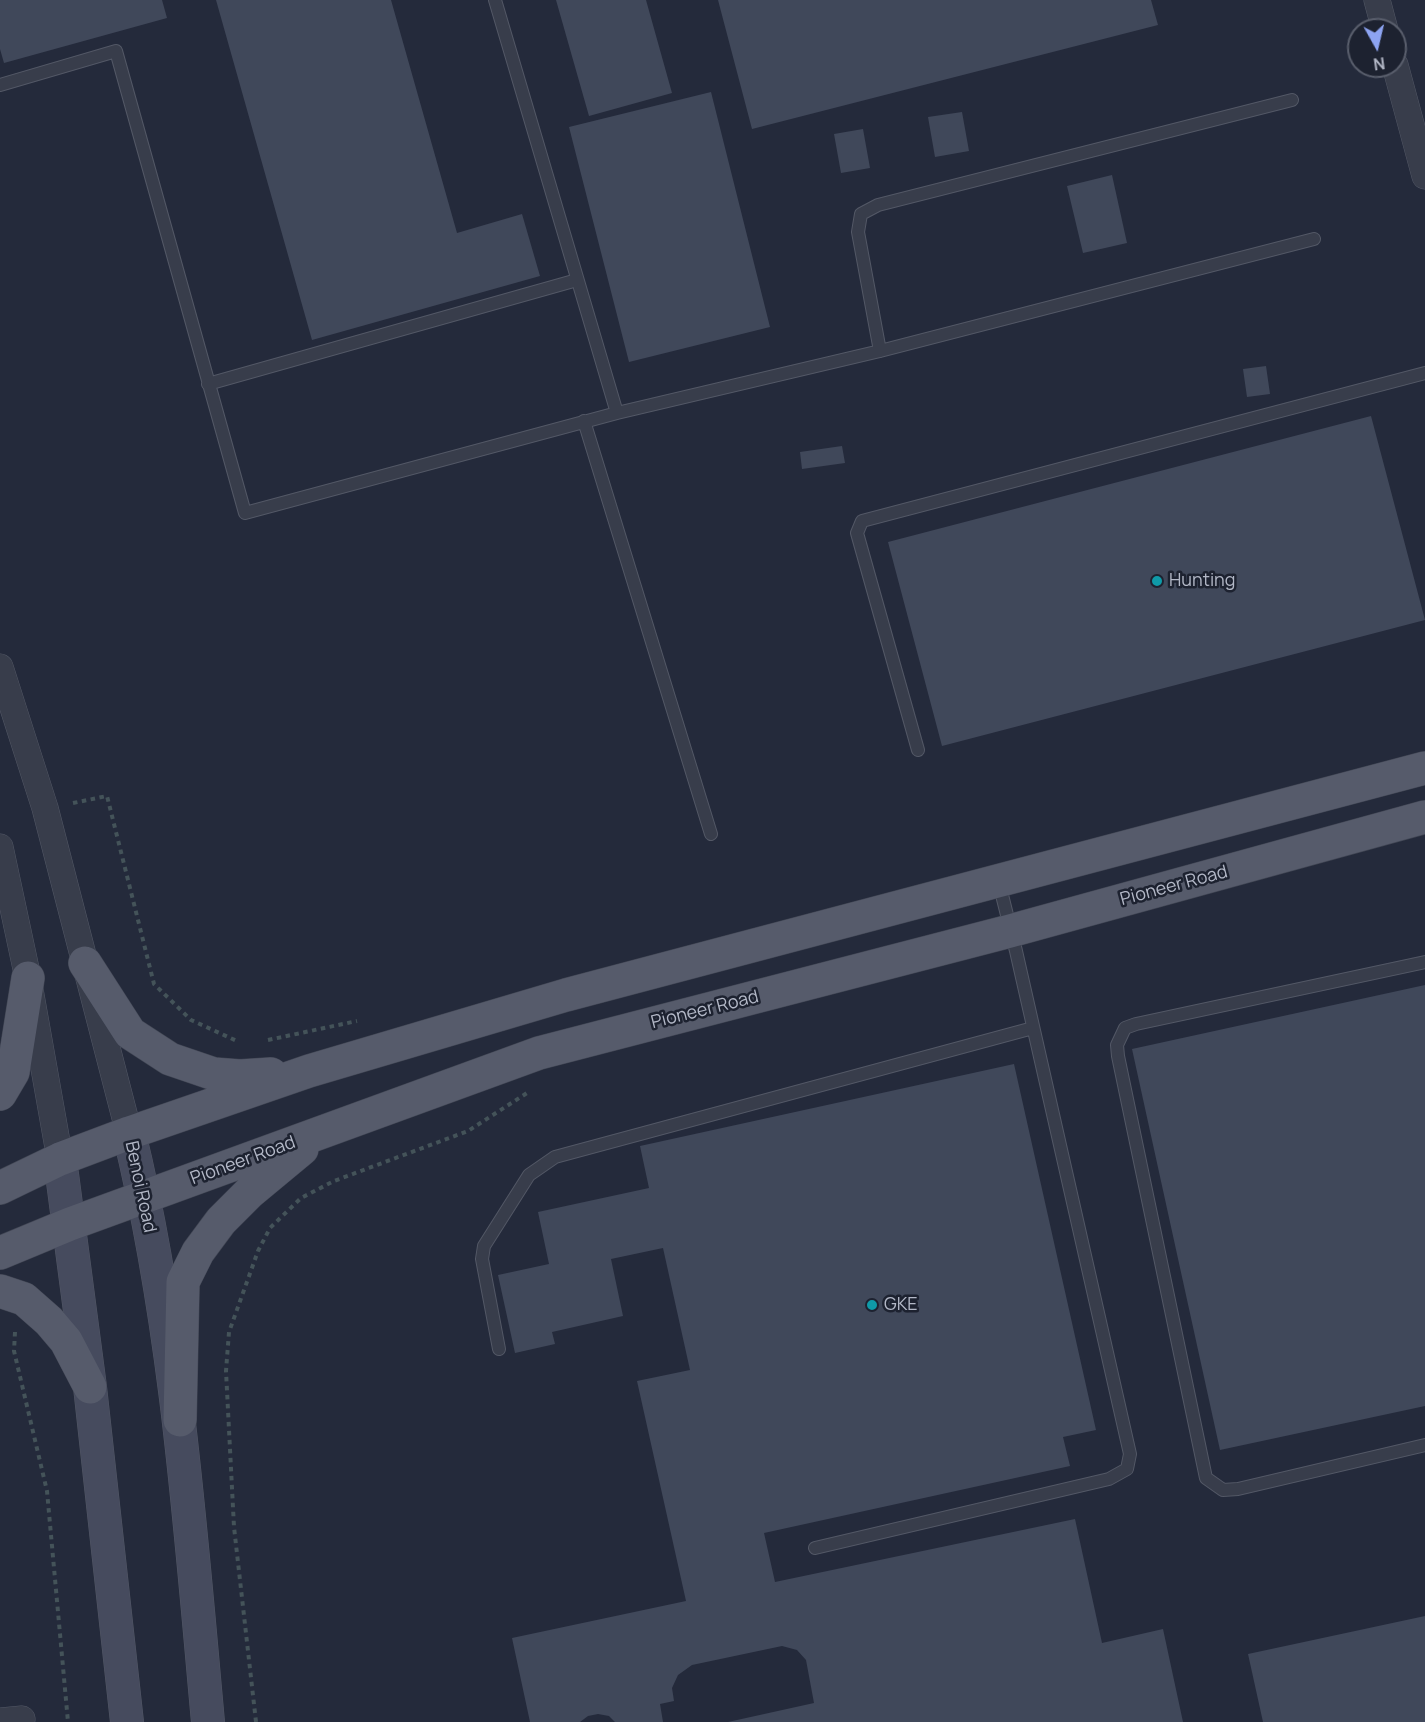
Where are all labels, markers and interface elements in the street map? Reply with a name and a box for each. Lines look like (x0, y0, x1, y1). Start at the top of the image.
north arrow (1347, 18, 1407, 78)
text: N (1372, 52, 1386, 76)
place label: Hunting (1169, 570, 1235, 592)
marker: Hunting (1150, 574, 1164, 588)
street label: Pioneer Road (1118, 861, 1230, 911)
street label: Pioneer Road (649, 986, 761, 1034)
street label: Pioneer Road (188, 1132, 298, 1190)
street label: Benoi Road (120, 1139, 160, 1235)
place label: GKE (884, 1294, 918, 1316)
marker: GKE (865, 1298, 879, 1312)

